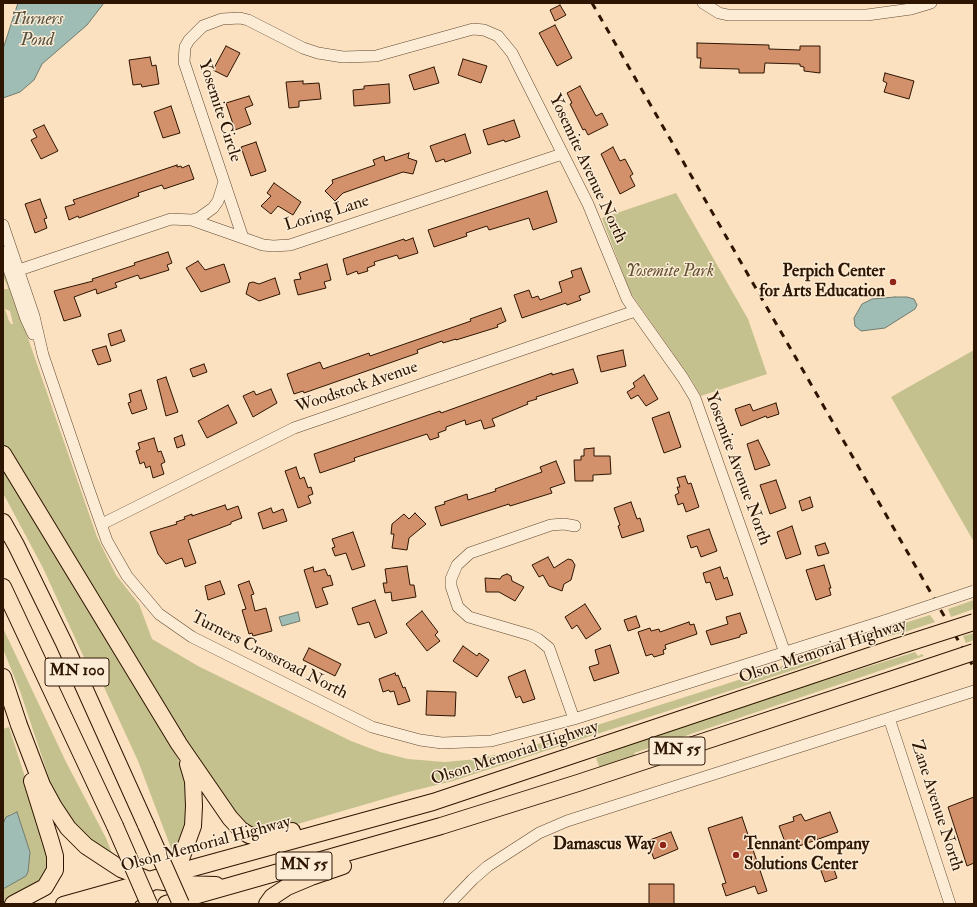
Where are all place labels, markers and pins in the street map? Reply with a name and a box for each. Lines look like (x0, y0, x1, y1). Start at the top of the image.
place label: Perpich Center for Arts Education (759, 262, 885, 302)
marker: Perpich Center for Arts Education (888, 277, 898, 287)
place label: Damascus Way (553, 835, 655, 855)
place label: Tennant Company Solutions Center (744, 835, 869, 875)
marker: Damascus Way (658, 840, 668, 850)
marker: Tennant Company Solutions Center (731, 850, 741, 860)

